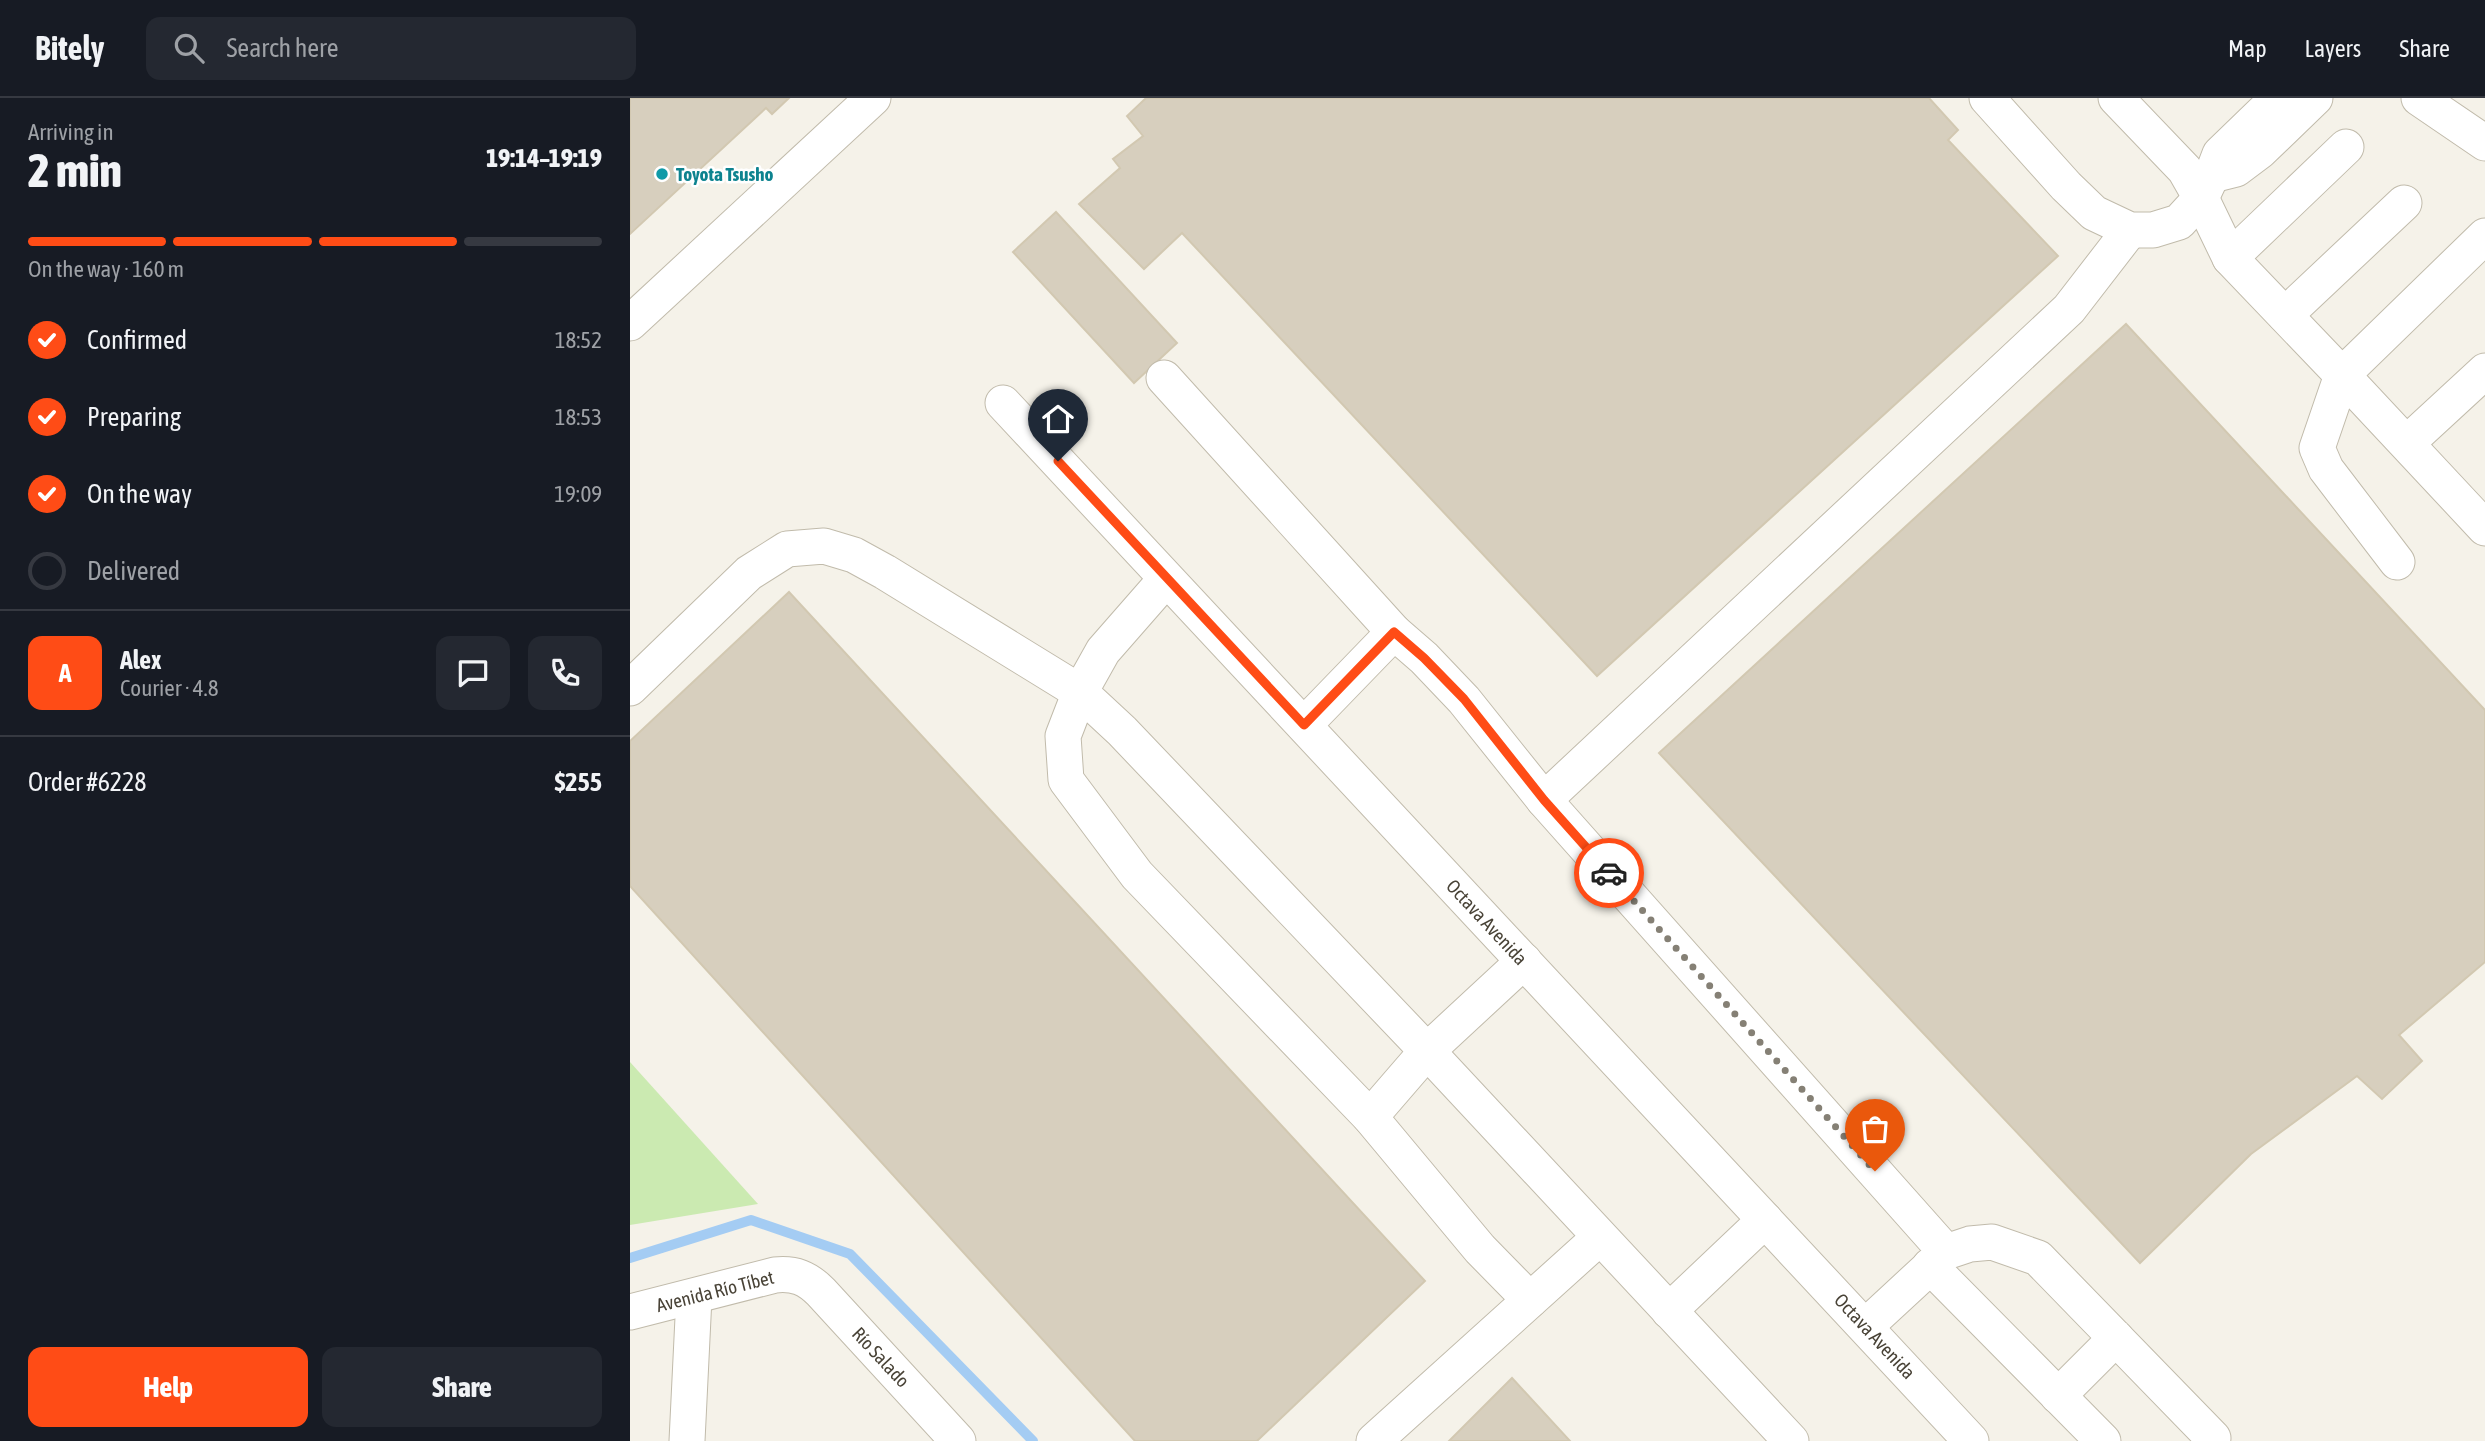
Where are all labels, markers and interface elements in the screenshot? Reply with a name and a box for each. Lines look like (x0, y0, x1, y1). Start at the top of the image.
search box (146, 17, 636, 80)
text: Bitely (35, 29, 104, 67)
icon: search (170, 29, 208, 67)
text: Search here (226, 33, 339, 63)
text: Map (2228, 35, 2267, 62)
text: Layers (2305, 35, 2361, 62)
text: Share (2399, 35, 2450, 62)
text: Arriving in (28, 119, 114, 145)
text: 19:14–19:19 (486, 143, 602, 173)
text: 2 min (28, 144, 122, 197)
place label: Toyota Tsusho (676, 163, 773, 185)
marker: Toyota Tsusho (654, 166, 670, 182)
text: On the way · 160 m (28, 256, 184, 282)
icon: check (28, 321, 66, 359)
text: Confirmed (87, 325, 187, 355)
text: 18:52 (555, 327, 602, 353)
pin (1028, 389, 1088, 461)
icon: check (28, 398, 66, 436)
icon: home (1039, 400, 1077, 438)
text: Preparing (87, 402, 181, 432)
text: 18:53 (555, 404, 602, 430)
icon: check (28, 475, 66, 513)
text: On the way (87, 479, 192, 509)
text: 19:09 (554, 481, 602, 507)
text: Delivered (87, 556, 180, 586)
button: chat (436, 636, 510, 710)
button: phone (528, 636, 602, 710)
text: Alex (120, 645, 161, 675)
text: A (59, 658, 71, 688)
text: Courier · 4.8 (120, 675, 219, 701)
text: Order #6228 (28, 767, 147, 797)
text: $255 (554, 767, 602, 797)
courier (1574, 838, 1644, 908)
icon: car (1590, 854, 1628, 892)
street label: Octava Avenida (1442, 875, 1532, 969)
pin (1845, 1099, 1905, 1171)
icon: bag (1856, 1110, 1894, 1148)
street label: Avenida Río Tíbet (654, 1266, 776, 1316)
street label: Octava Avenida (1830, 1289, 1920, 1383)
street label: Río Salado (848, 1322, 914, 1392)
button: Help (28, 1347, 308, 1427)
button: Share (322, 1347, 602, 1427)

